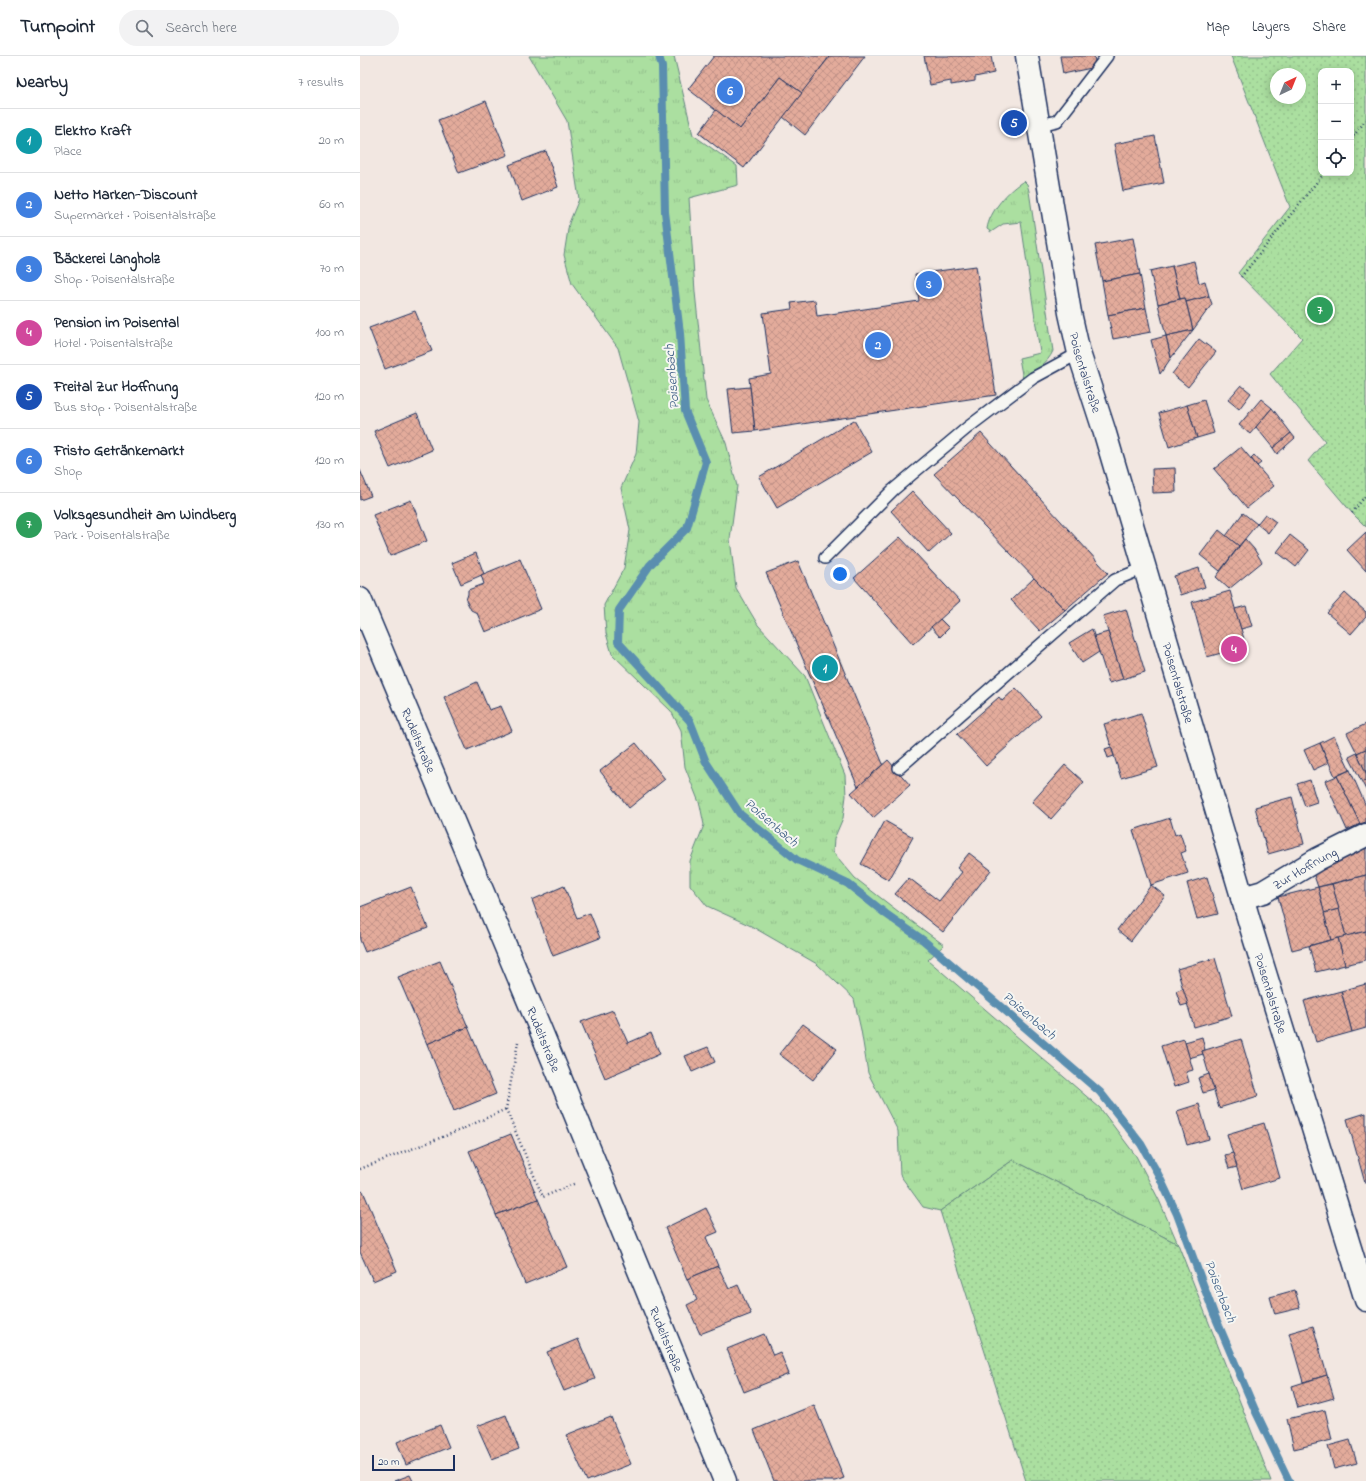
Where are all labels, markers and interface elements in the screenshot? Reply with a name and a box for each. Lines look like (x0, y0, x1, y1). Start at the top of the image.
search box (119, 10, 399, 46)
text: Turnpoint (20, 14, 95, 41)
icon: search (133, 17, 155, 39)
text: Search here (165, 17, 237, 39)
text: Map (1206, 17, 1230, 38)
text: Layers (1252, 17, 1290, 38)
text: Share (1312, 17, 1346, 38)
north arrow (1270, 68, 1306, 104)
map controls (1318, 68, 1354, 176)
button: + (1318, 68, 1354, 104)
text: Nearby (16, 70, 68, 95)
text: 7 results (298, 73, 344, 92)
pin: 6 (717, 76, 743, 106)
button: − (1318, 104, 1354, 140)
pin: 5 (1001, 108, 1027, 138)
text: Elektro Kraft (54, 120, 132, 142)
text: 1 (27, 131, 31, 150)
text: 20 m (319, 131, 344, 150)
button: locate (1318, 140, 1354, 176)
text: Place (54, 142, 82, 161)
text: Netto Marken-Discount (54, 184, 197, 206)
text: 2 (26, 195, 32, 214)
text: 60 m (319, 195, 344, 214)
text: Supermarket · Poisentalstraße (54, 206, 216, 225)
text: Bäckerei Langholz (54, 248, 160, 270)
text: 3 (26, 259, 32, 278)
text: 70 m (320, 259, 344, 278)
pin: 3 (916, 269, 942, 299)
text: Shop · Poisentalstraße (54, 270, 175, 289)
pin: 7 (1307, 295, 1333, 325)
text: Pension im Poisental (54, 312, 179, 334)
text: 4 (26, 323, 32, 342)
text: 100 m (315, 323, 344, 342)
pin: 2 (865, 330, 891, 360)
street label: Poisentalstraße (1064, 331, 1106, 415)
text: Hotel · Poisentalstraße (54, 334, 173, 353)
water label: Poisenbach (659, 343, 686, 410)
text: Freital Zur Hoffnung (54, 376, 178, 398)
text: 5 (25, 387, 33, 406)
text: 120 m (314, 387, 344, 406)
text: Bus stop · Poisentalstraße (54, 398, 197, 417)
text: Fristo Getränkemarkt (54, 440, 184, 462)
text: 6 (26, 451, 32, 470)
text: 120 m (314, 451, 344, 470)
text: Shop (54, 462, 82, 481)
text: Volksgesundheit am Windberg (54, 504, 236, 526)
text: 7 (26, 515, 32, 534)
text: 130 m (316, 515, 344, 534)
text: Park · Poisentalstraße (54, 526, 170, 545)
your location (830, 564, 850, 584)
pin: 4 (1221, 634, 1247, 664)
street label: Poisentalstraße (1156, 641, 1198, 726)
pin: 1 (812, 653, 838, 683)
street label: Rudeltstraße (396, 705, 440, 776)
water label: Poisenbach (740, 794, 803, 853)
street label: Zur Hoffnung (1270, 843, 1341, 895)
street label: Poisentalstraße (1249, 951, 1291, 1036)
water label: Poisenbach (998, 987, 1061, 1046)
street label: Rudeltstraße (521, 1004, 565, 1075)
water label: Poisenbach (1198, 1257, 1241, 1326)
street label: Rudeltstraße (644, 1304, 687, 1375)
scale bar (372, 1453, 455, 1472)
text: 20 m (378, 1454, 400, 1470)

